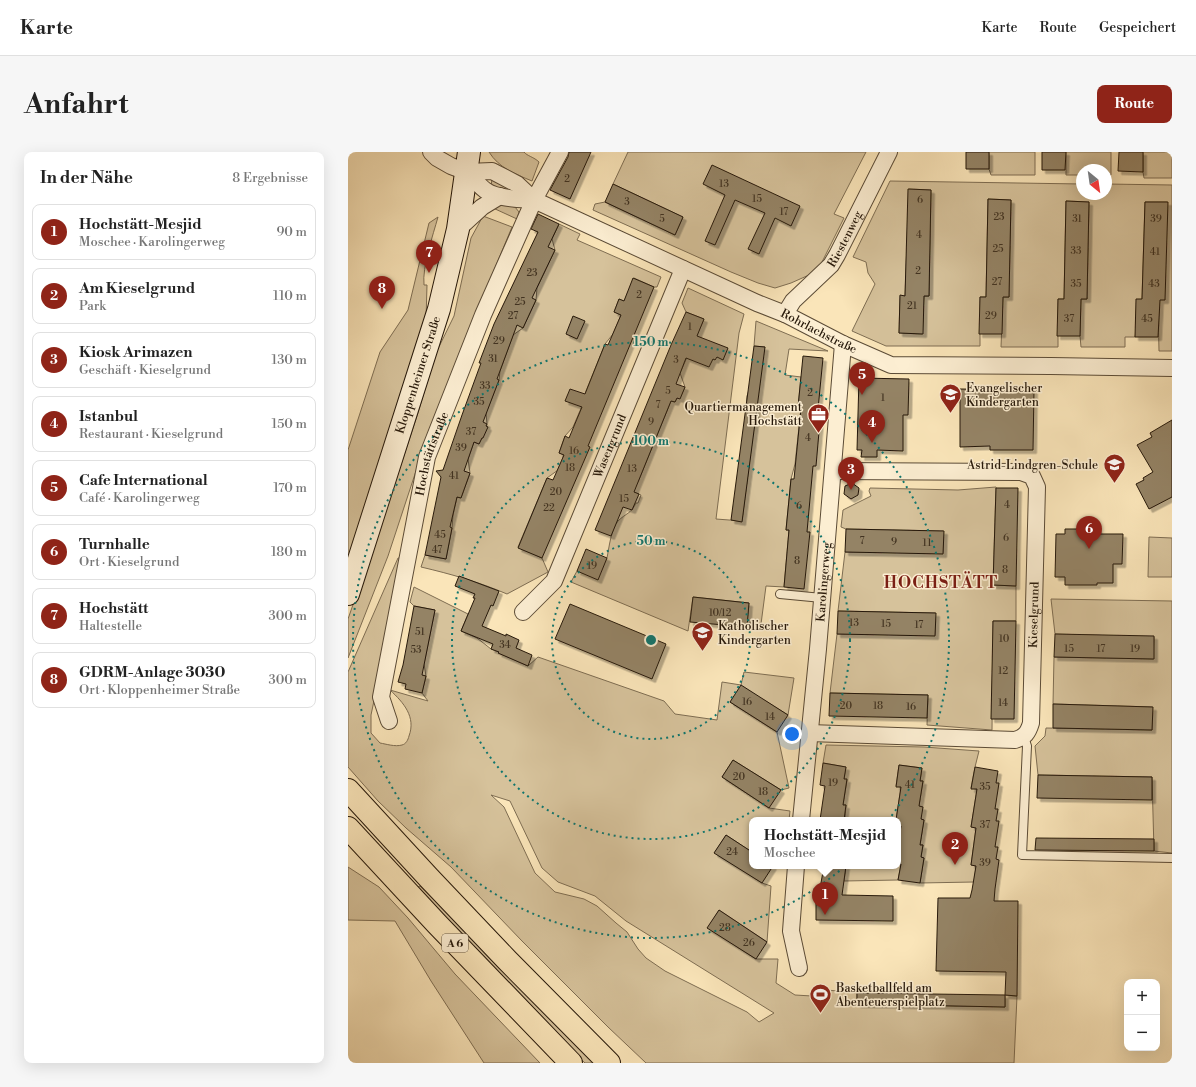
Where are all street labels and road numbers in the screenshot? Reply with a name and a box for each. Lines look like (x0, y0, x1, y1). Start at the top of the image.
street label: Riestenweg (824, 208, 866, 270)
street label: Rohrlachstraße (778, 306, 859, 357)
street label: Kloppenheimer Straße (393, 314, 444, 436)
street label: Hochstättstraße (413, 410, 452, 497)
street label: Wasengrund (590, 412, 630, 481)
street label: Karolingerweg (813, 541, 835, 623)
street label: Kieselgrund (1026, 581, 1043, 648)
road number: A 6 (442, 934, 468, 952)

